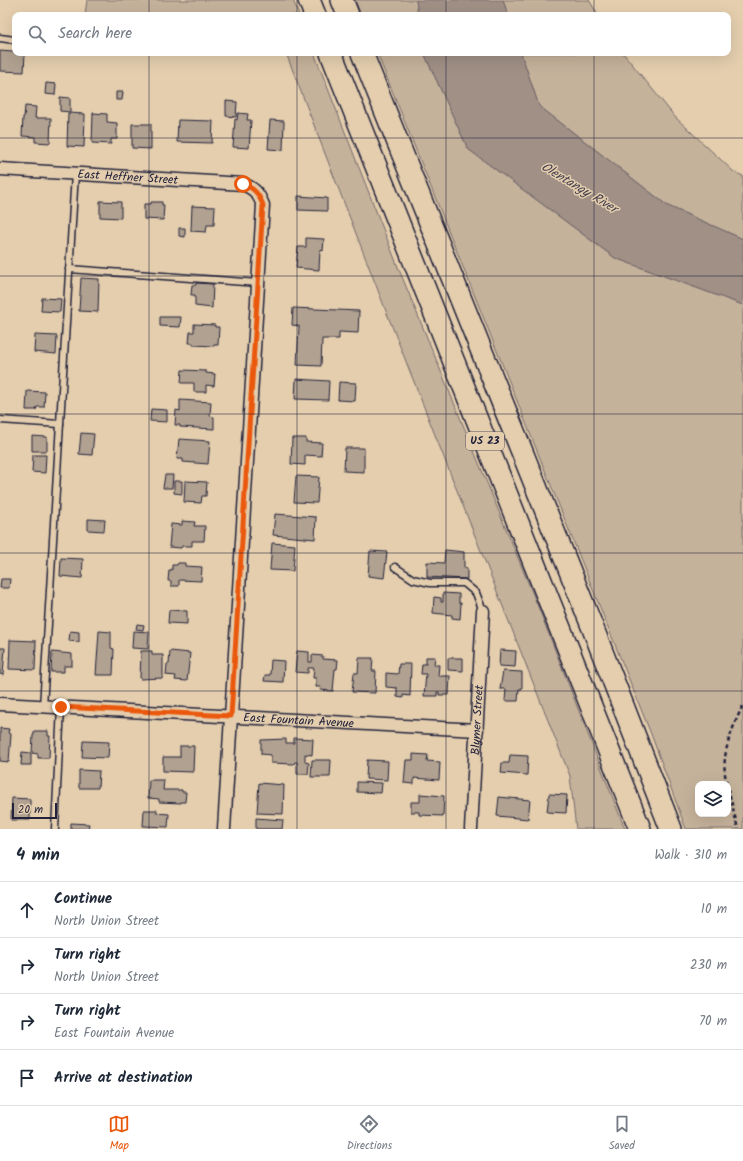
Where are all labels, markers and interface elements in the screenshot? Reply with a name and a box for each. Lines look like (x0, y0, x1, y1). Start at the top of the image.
search box (12, 12, 731, 56)
text: Search here (58, 22, 132, 46)
icon: search (26, 23, 48, 45)
water label: Olentangy River (537, 157, 623, 220)
street label: East Heffner Street (77, 164, 179, 189)
route start (234, 175, 252, 193)
road number: US 23 (466, 432, 504, 450)
street label: Blymer Street (466, 684, 488, 756)
route end (52, 698, 70, 716)
street label: East Fountain Avenue (243, 708, 355, 733)
map controls (695, 781, 731, 817)
button: layers (695, 781, 731, 817)
scale bar (12, 801, 57, 820)
text: 20 m (18, 801, 43, 819)
text: 4 min (16, 842, 60, 869)
text: Walk · 310 m (654, 845, 727, 866)
text: Continue (54, 887, 112, 911)
icon: ahead (16, 899, 38, 921)
text: 10 m (701, 899, 727, 920)
text: North Union Street (54, 911, 159, 932)
text: Turn right (54, 943, 121, 967)
icon: right (16, 955, 38, 977)
text: 230 m (690, 955, 727, 976)
text: North Union Street (54, 967, 159, 988)
text: Turn right (54, 999, 121, 1023)
icon: right (16, 1011, 38, 1033)
text: 70 m (699, 1011, 727, 1032)
text: East Fountain Avenue (54, 1023, 174, 1044)
text: Arrive at destination (54, 1066, 193, 1090)
icon: arrive (16, 1067, 38, 1089)
tab: Map (108, 1113, 130, 1155)
tab: Directions (347, 1113, 392, 1155)
tab: Saved (609, 1113, 635, 1155)

